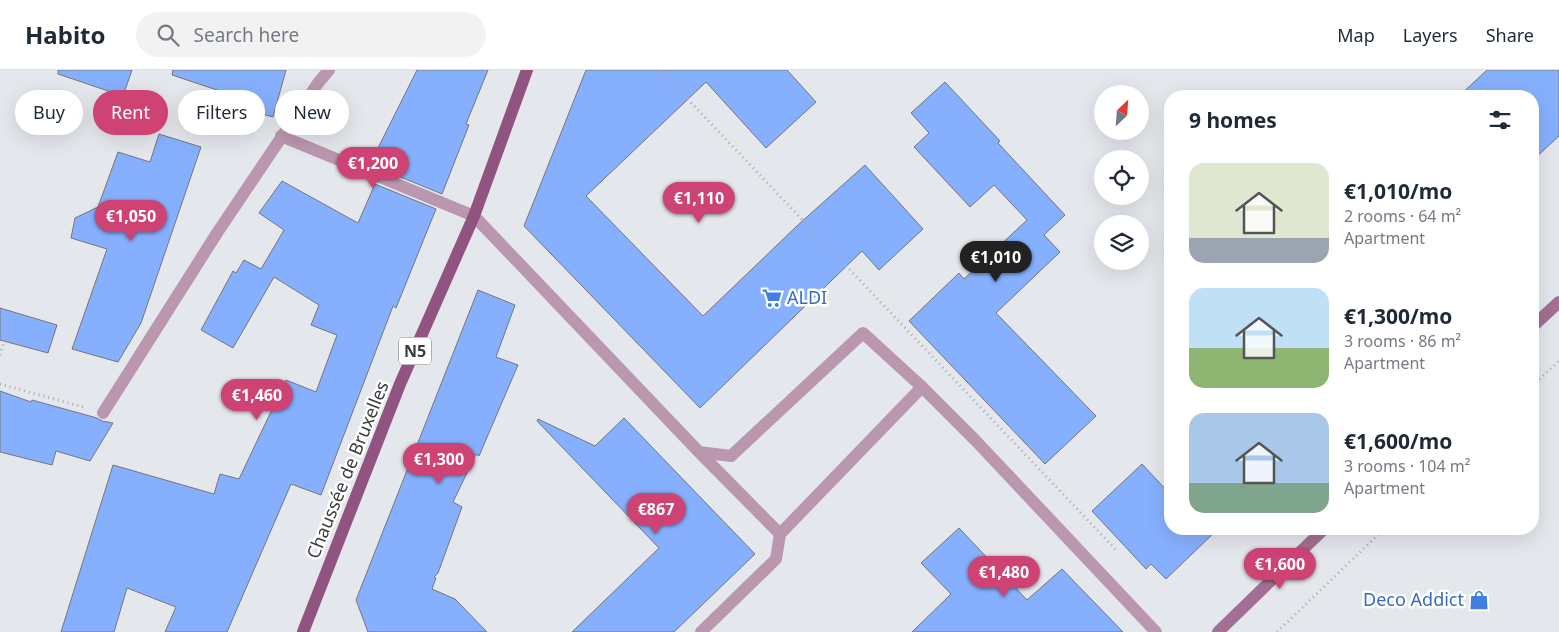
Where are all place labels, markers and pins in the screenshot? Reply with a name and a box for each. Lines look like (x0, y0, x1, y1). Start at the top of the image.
pin: €1,200 (332, 146, 414, 189)
pin: €1,110 (658, 182, 740, 224)
pin: €1,050 (90, 200, 172, 242)
pin: €1,010 (955, 240, 1037, 283)
place label: ALDI (787, 285, 827, 309)
supermarket icon: ALDI (761, 287, 783, 309)
pin: €1,460 (216, 378, 298, 421)
pin: €1,300 (398, 442, 480, 485)
pin: €867 (626, 492, 686, 535)
pin: €1,600 (1239, 548, 1321, 590)
pin: €1,480 (963, 556, 1045, 598)
place label: Deco Addict (1363, 587, 1464, 611)
shop icon: Deco Addict (1468, 589, 1490, 611)

